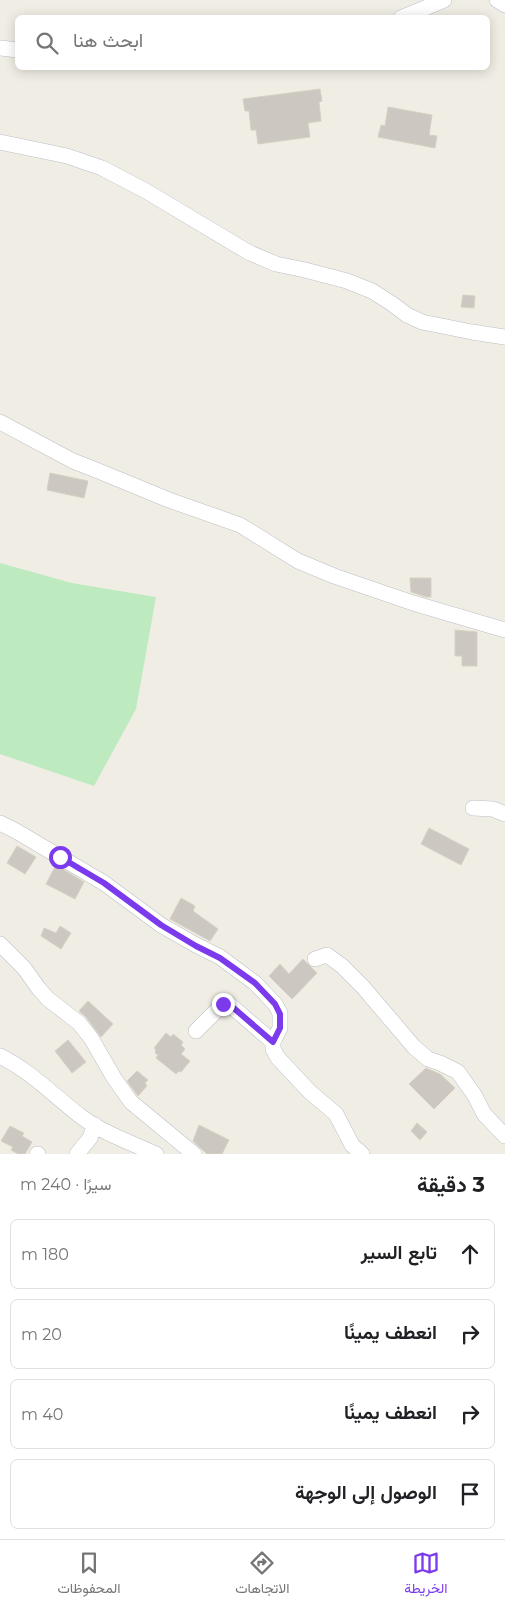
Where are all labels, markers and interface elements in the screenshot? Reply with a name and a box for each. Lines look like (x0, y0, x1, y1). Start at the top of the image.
search box (15, 15, 490, 70)
icon: search (33, 29, 61, 57)
text: ابحث هنا (73, 29, 143, 52)
route start (49, 846, 72, 869)
route end (212, 993, 235, 1016)
text: 3 دقيقة (417, 1172, 485, 1197)
text: سيرًا · 240 m (20, 1175, 111, 1194)
icon: ahead (456, 1240, 484, 1268)
text: تابع السير (361, 1241, 437, 1264)
text: 180 m (21, 1245, 69, 1264)
icon: right (456, 1320, 484, 1348)
text: انعطف يمينًا (344, 1321, 437, 1344)
text: 20 m (21, 1325, 62, 1344)
icon: right (456, 1400, 484, 1428)
text: انعطف يمينًا (344, 1401, 437, 1424)
text: 40 m (21, 1405, 63, 1424)
icon: arrive (456, 1480, 484, 1508)
text: الوصول إلى الوجهة (295, 1481, 437, 1504)
tab: المحفوظات (57, 1549, 120, 1601)
tab: الاتجاهات (235, 1549, 290, 1601)
tab: الخريطة (404, 1549, 448, 1601)

